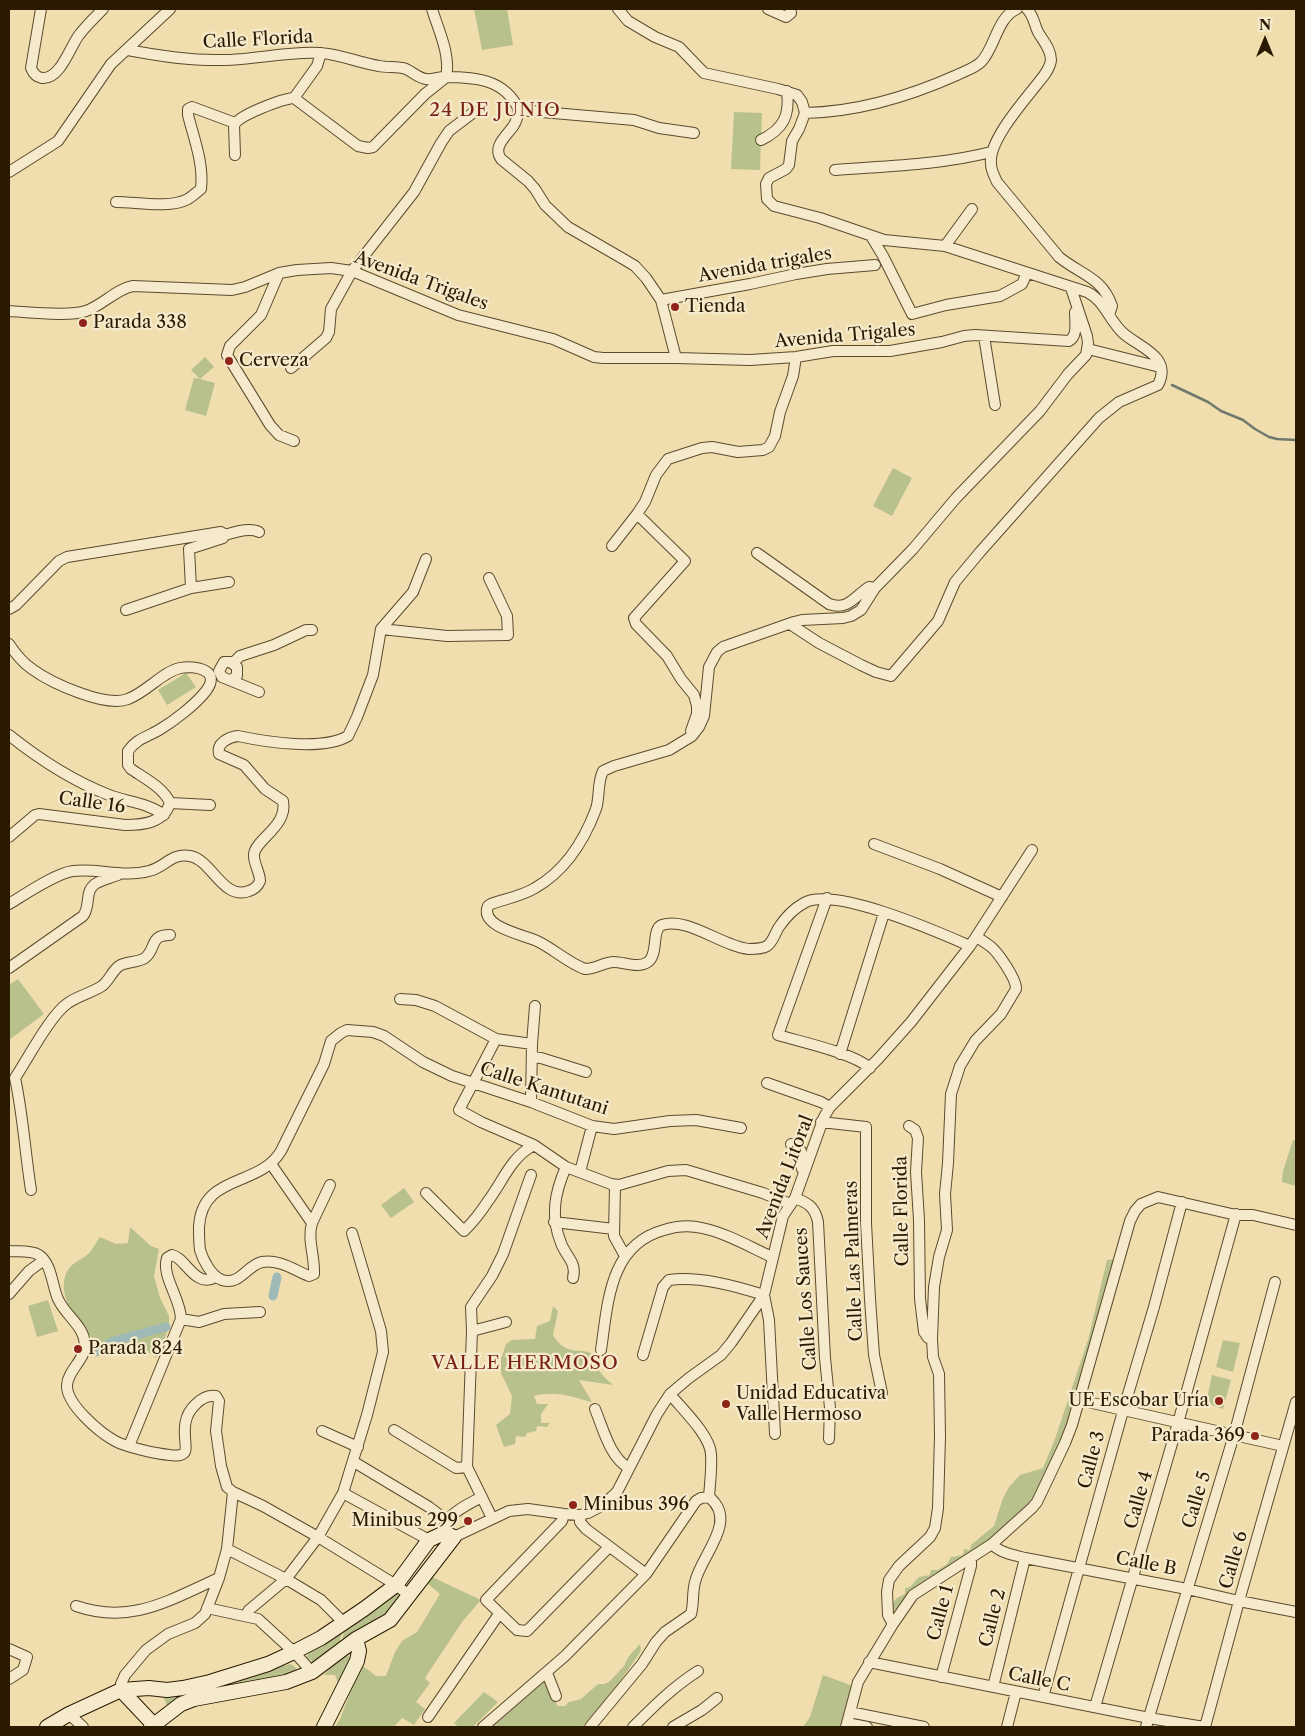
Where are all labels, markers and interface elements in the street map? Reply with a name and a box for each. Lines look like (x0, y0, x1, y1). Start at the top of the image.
north arrow (1240, 15, 1290, 65)
text: N (1259, 16, 1271, 34)
street label: Calle Florida (202, 26, 314, 54)
district label: 24 DE JUNIO (428, 100, 562, 122)
street label: Avenida trigales (697, 243, 833, 287)
street label: Avenida Trigales (351, 247, 491, 315)
place label: Tienda (685, 296, 745, 318)
marker: Tienda (669, 301, 681, 313)
place label: Parada 338 (93, 312, 187, 334)
marker: Parada 338 (77, 317, 89, 329)
street label: Avenida Trigales (774, 319, 916, 353)
place label: Cerveza (239, 350, 309, 372)
marker: Cerveza (223, 355, 235, 367)
street label: Calle 16 (57, 788, 127, 818)
street label: Calle Kantutani (477, 1058, 611, 1120)
street label: Avenida Litoral (752, 1112, 818, 1242)
street label: Calle Florida (890, 1156, 914, 1266)
street label: Calle Las Palmeras (840, 1180, 868, 1342)
street label: Calle Los Sauces (790, 1227, 822, 1371)
place label: Parada 824 (88, 1338, 183, 1360)
marker: Parada 824 (72, 1343, 84, 1355)
district label: VALLE HERMOSO (430, 1353, 620, 1375)
place label: Unidad Educativa Valle Hermoso (736, 1383, 886, 1426)
place label: UE Escobar Uría (1068, 1390, 1209, 1412)
marker: UE Escobar Uría (1213, 1395, 1225, 1407)
marker: Unidad Educativa Valle Hermoso (720, 1398, 732, 1410)
place label: Parada 369 (1151, 1425, 1245, 1447)
street label: Calle 3 (1074, 1429, 1110, 1491)
marker: Parada 369 (1249, 1430, 1261, 1442)
street label: Calle 4 (1120, 1468, 1158, 1532)
street label: Calle 5 (1178, 1469, 1216, 1531)
place label: Minibus 396 (583, 1494, 689, 1516)
marker: Minibus 396 (567, 1499, 579, 1511)
place label: Minibus 299 (352, 1510, 458, 1532)
marker: Minibus 299 (462, 1515, 474, 1527)
street label: Calle 6 (1215, 1528, 1253, 1592)
street label: Calle B (1114, 1548, 1178, 1580)
street label: Calle 1 (923, 1583, 959, 1643)
street label: Calle 2 (975, 1587, 1011, 1649)
street label: Calle C (1006, 1663, 1072, 1697)

